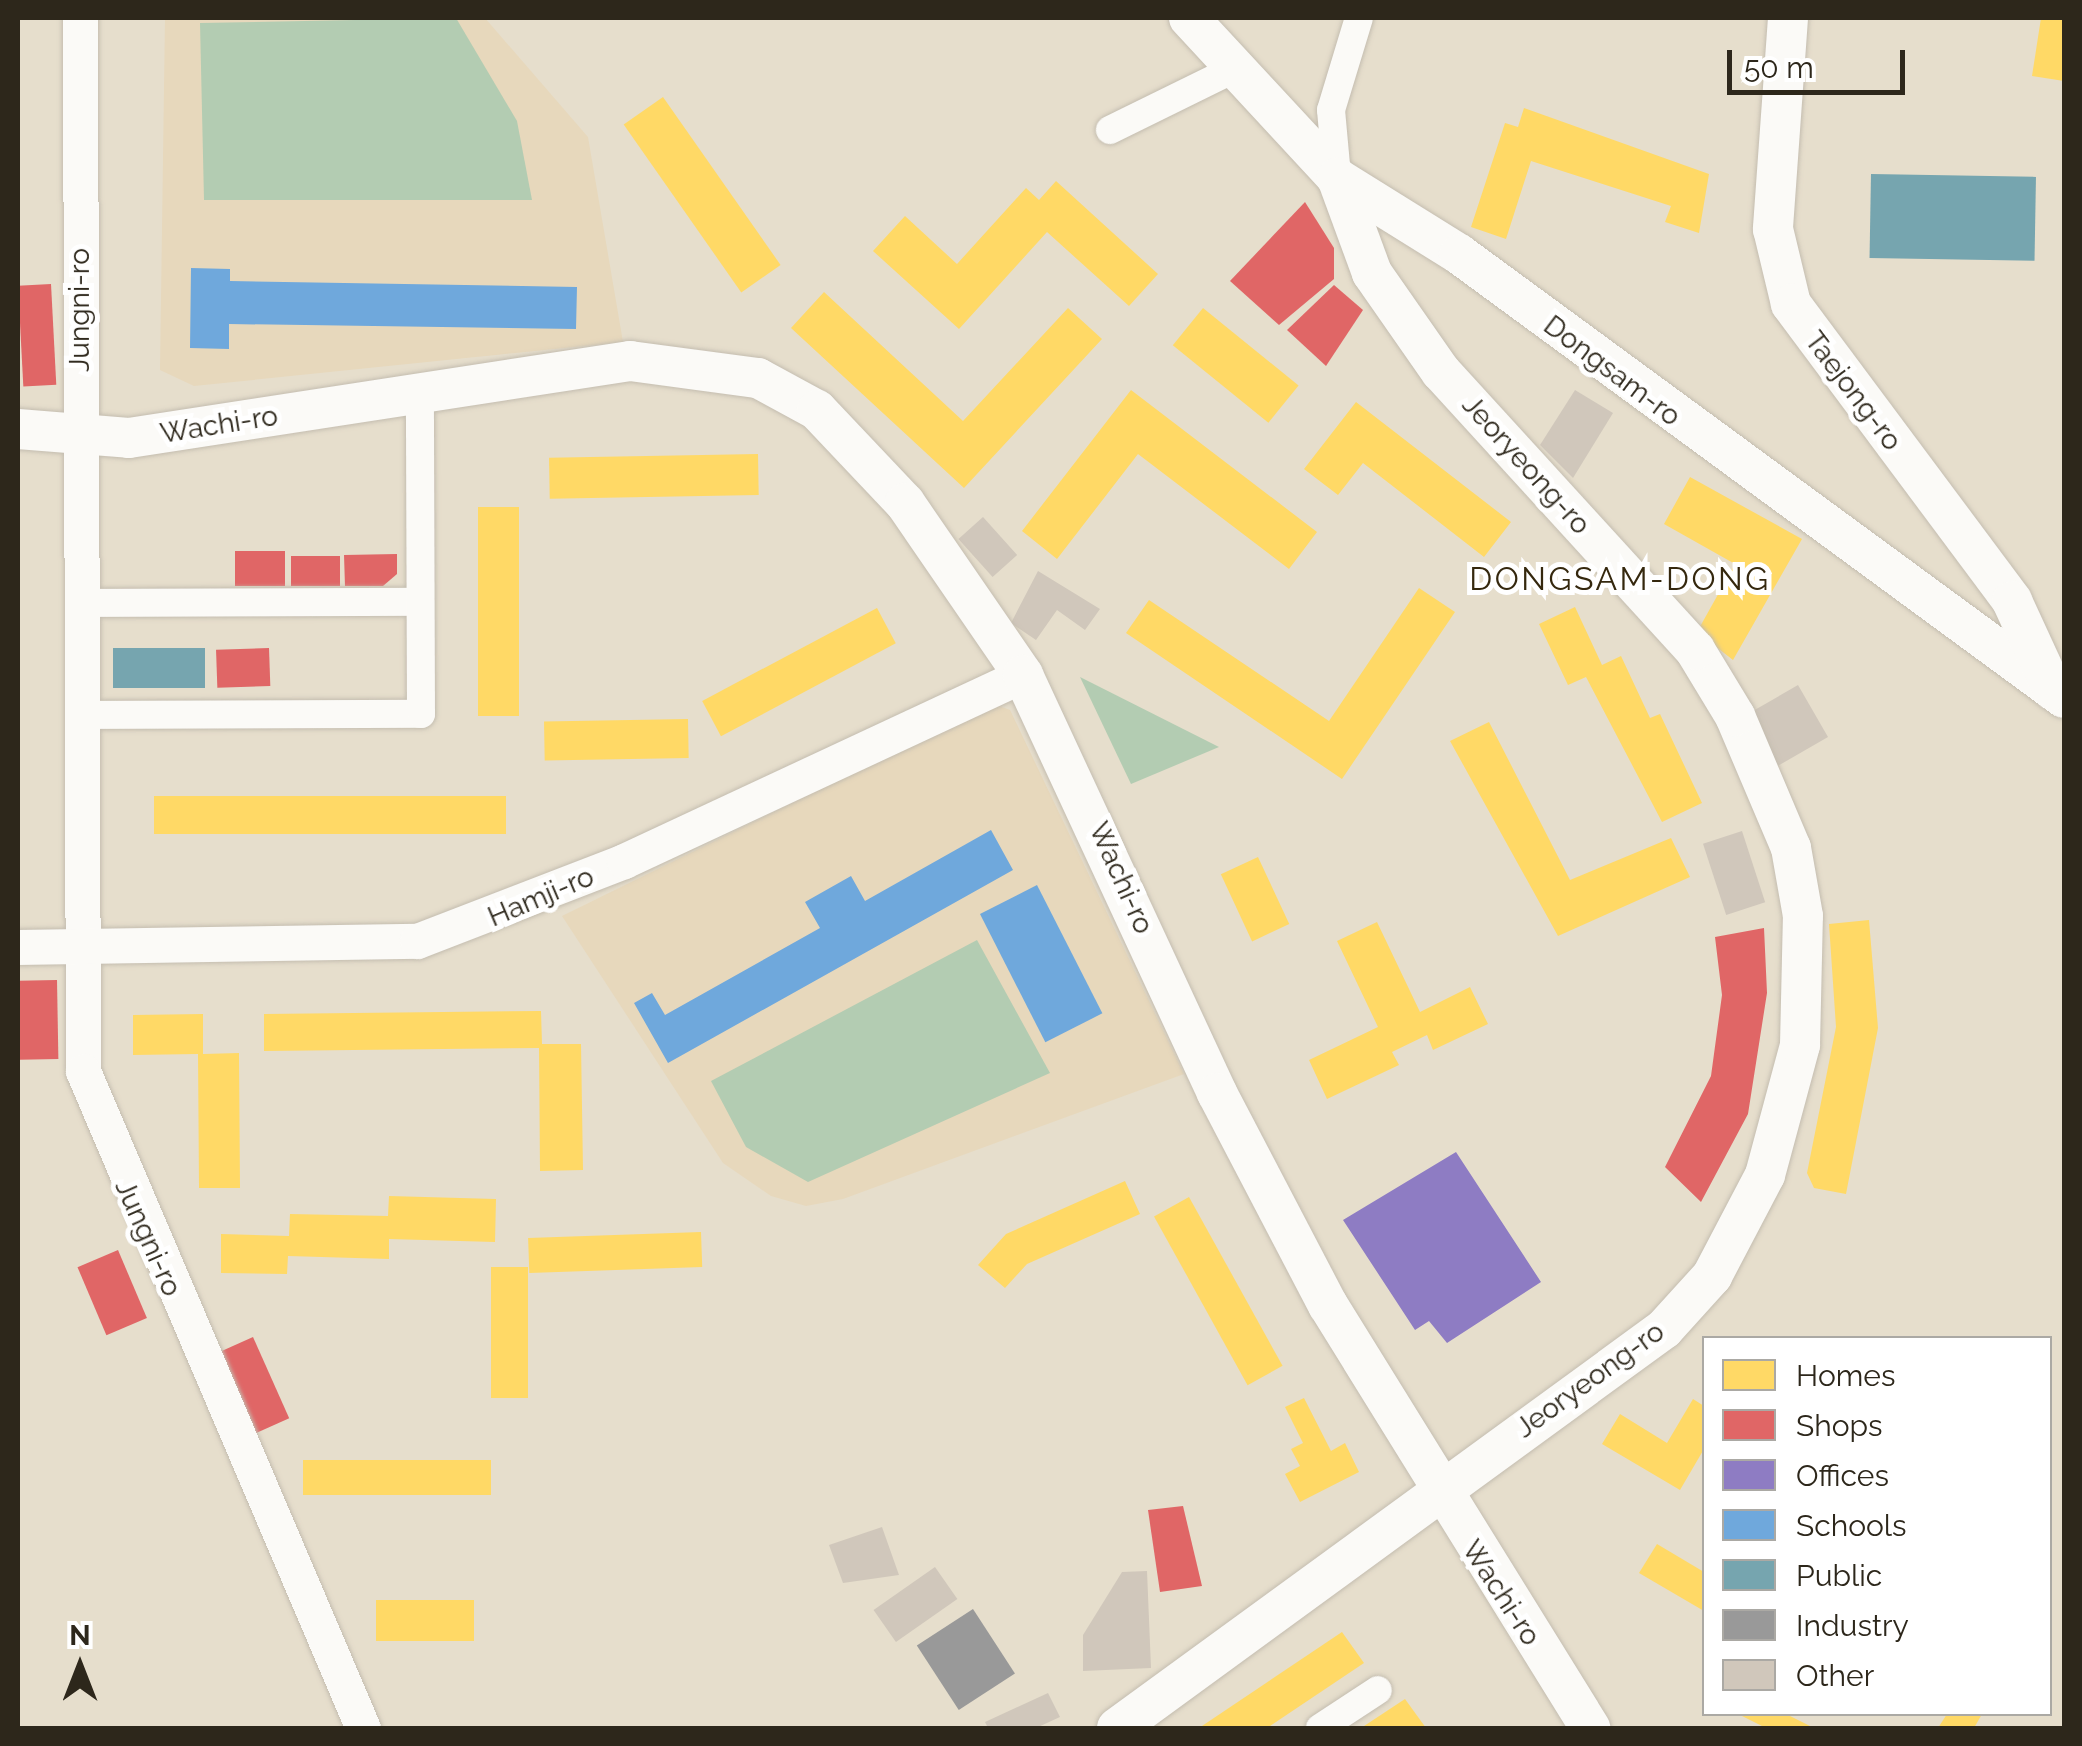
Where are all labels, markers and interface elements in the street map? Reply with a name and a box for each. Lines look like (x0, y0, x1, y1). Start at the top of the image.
scale bar (1732, 30, 1910, 92)
text: 50 m (1744, 50, 1814, 85)
street label: Jungni-ro (63, 248, 97, 372)
street label: Dongsam-ro (1537, 309, 1687, 433)
street label: Taejong-ro (1797, 325, 1909, 457)
street label: Jeoryeong-ro (1455, 389, 1597, 541)
street label: Wachi-ro (158, 399, 280, 451)
district label: DONGSAM-DONG (1469, 560, 1771, 598)
street label: Wachi-ro (1082, 817, 1160, 939)
street label: Hamji-ro (483, 860, 599, 934)
street label: Jungni-ro (107, 1175, 189, 1301)
street label: Jeoryeong-ro (1509, 1315, 1671, 1445)
legend (1702, 1336, 2052, 1716)
text: Homes (1796, 1358, 1895, 1393)
text: Shops (1796, 1408, 1883, 1443)
text: Offices (1796, 1458, 1889, 1493)
text: Schools (1796, 1508, 1907, 1543)
street label: Wachi-ro (1455, 1534, 1547, 1652)
text: Public (1796, 1558, 1882, 1593)
text: Industry (1796, 1608, 1909, 1643)
north arrow (30, 1616, 130, 1716)
text: N (69, 1619, 91, 1652)
text: Other (1796, 1658, 1874, 1693)

